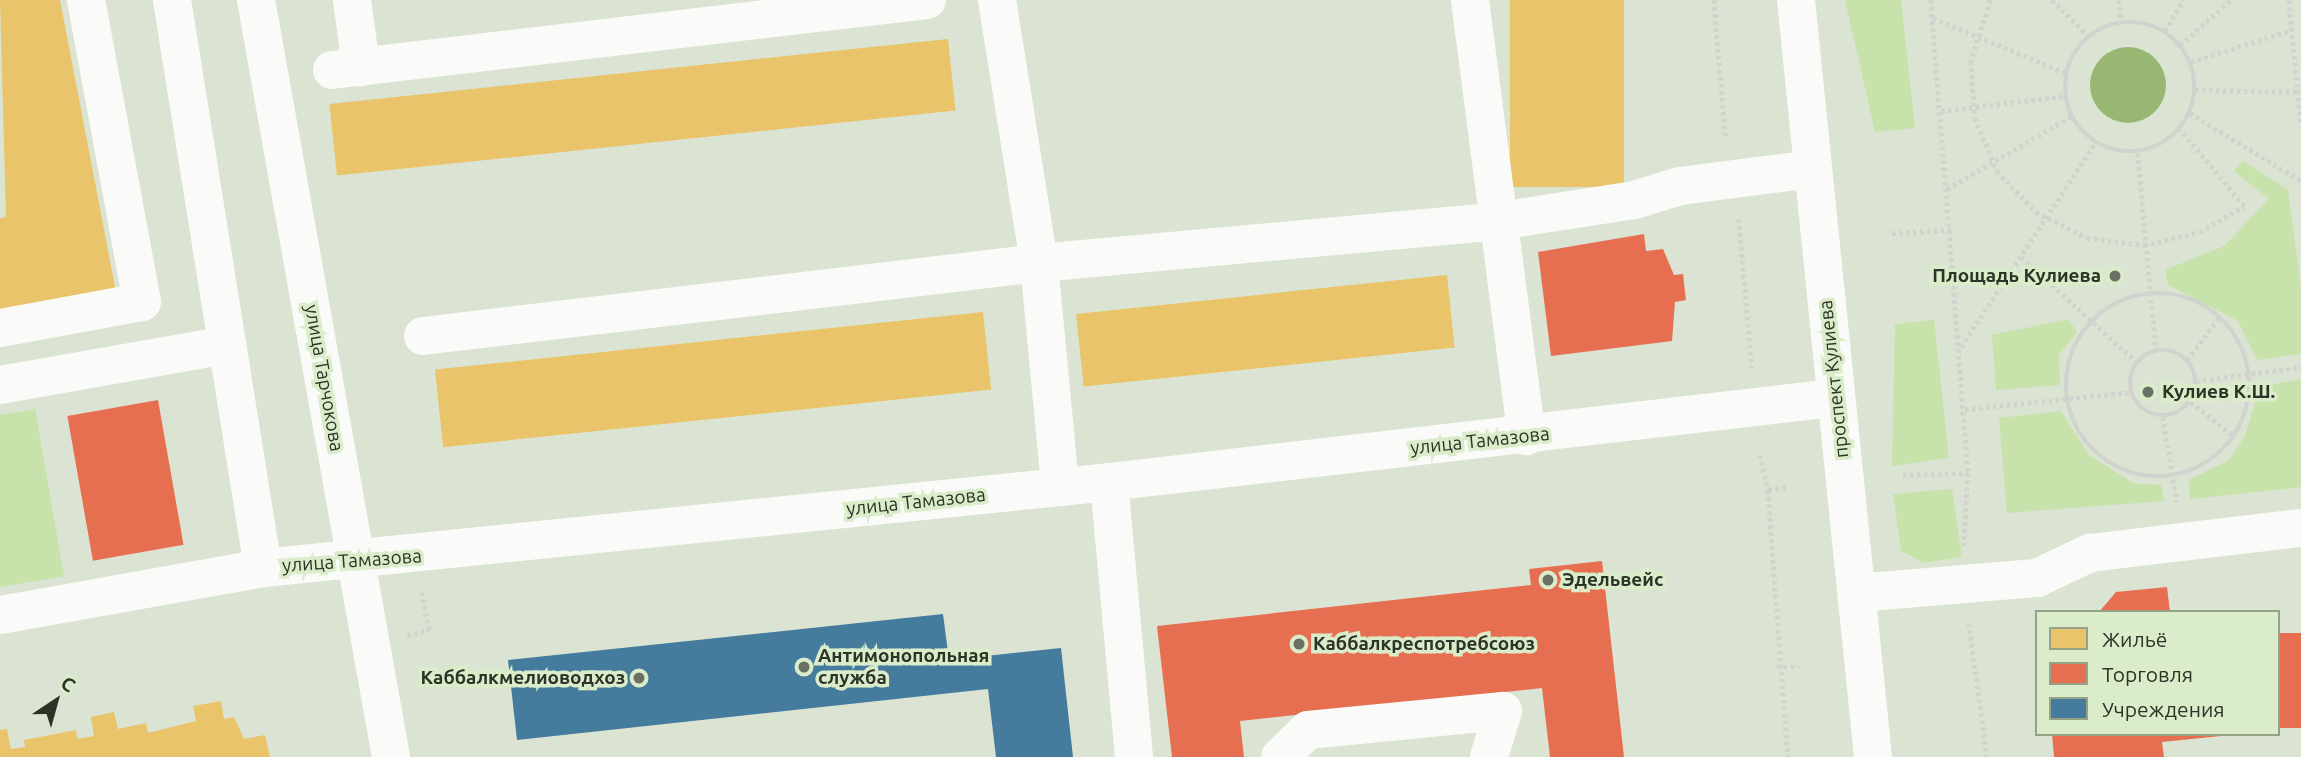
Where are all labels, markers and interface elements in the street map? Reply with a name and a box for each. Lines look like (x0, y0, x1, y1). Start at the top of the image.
place label: Площадь Кулиева (1932, 265, 2101, 287)
marker: Площадь Кулиева (2107, 268, 2123, 284)
street label: проспект Кулиева (1814, 299, 1854, 459)
street label: улица Тарчокова (300, 303, 348, 453)
place label: Кулиев К.Ш. (2162, 381, 2275, 403)
marker: Кулиев К.Ш. (2140, 384, 2156, 400)
street label: улица Тамазова (1409, 422, 1551, 460)
street label: улица Тамазова (845, 483, 987, 521)
street label: улица Тамазова (281, 545, 423, 577)
place label: Эдельвейс (1562, 569, 1663, 591)
marker: Эдельвейс (1540, 572, 1556, 588)
legend (2035, 610, 2280, 736)
text: Жильё (2102, 627, 2167, 651)
place label: Каббалкреспотребсоюз (1313, 633, 1535, 655)
marker: Каббалкреспотребсоюз (1291, 636, 1307, 652)
place label: Антимонопольная служба (818, 645, 989, 689)
marker: Антимонопольная служба (796, 659, 812, 675)
text: Торговля (2102, 662, 2193, 686)
north arrow (21, 666, 91, 736)
place label: Каббалкмелиоводхоз (421, 667, 625, 689)
marker: Каббалкмелиоводхоз (631, 670, 647, 686)
text: С (57, 672, 80, 696)
text: Учреждения (2102, 697, 2225, 721)

